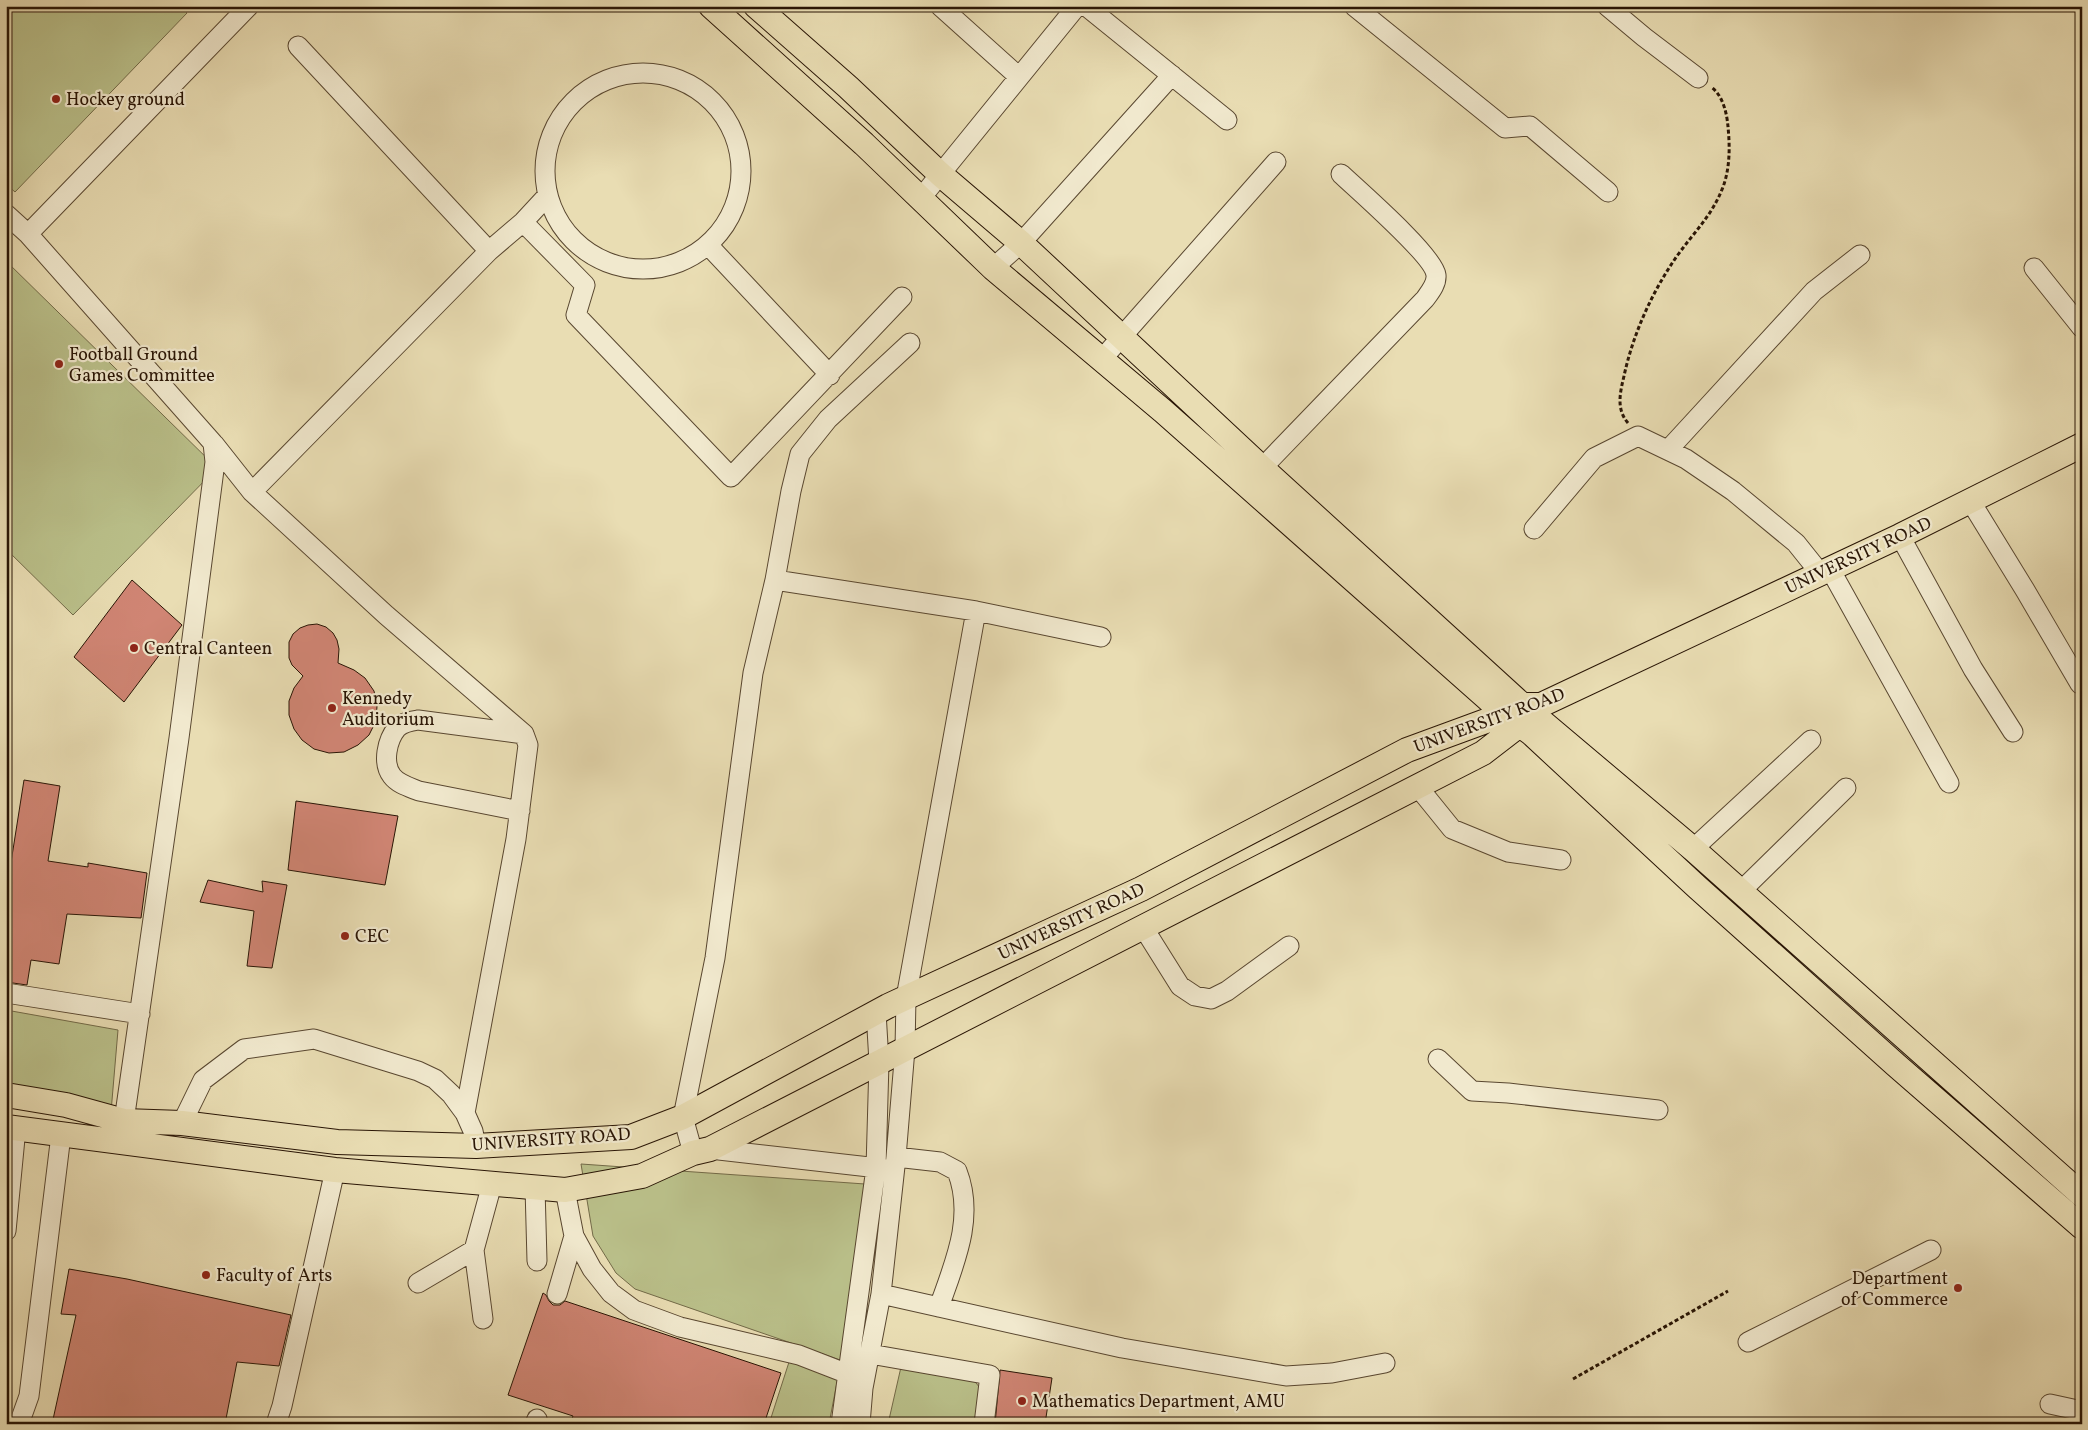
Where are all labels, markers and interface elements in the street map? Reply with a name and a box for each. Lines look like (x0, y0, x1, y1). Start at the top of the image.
place label: Hockey ground (66, 88, 185, 113)
marker: Hockey ground (50, 93, 62, 105)
place label: Football Ground Games Committee (69, 343, 215, 389)
marker: Football Ground Games Committee (53, 358, 65, 370)
street label: UNIVERSITY ROAD (1781, 511, 1936, 601)
place label: Central Canteen (144, 637, 273, 662)
marker: Central Canteen (128, 642, 140, 654)
street label: UNIVERSITY ROAD (1411, 682, 1569, 760)
place label: Kennedy Auditorium (342, 687, 435, 733)
marker: Kennedy Auditorium (326, 702, 338, 714)
street label: UNIVERSITY ROAD (994, 877, 1149, 967)
place label: CEC (355, 925, 389, 950)
marker: CEC (339, 930, 351, 942)
street label: UNIVERSITY ROAD (471, 1122, 631, 1159)
place label: Faculty of Arts (216, 1264, 332, 1289)
place label: Department of Commerce (1841, 1267, 1948, 1313)
marker: Faculty of Arts (200, 1269, 212, 1281)
marker: Department of Commerce (1952, 1282, 1964, 1294)
place label: Mathematics Department, AMU (1032, 1390, 1285, 1415)
marker: Mathematics Department, AMU (1016, 1395, 1028, 1407)

